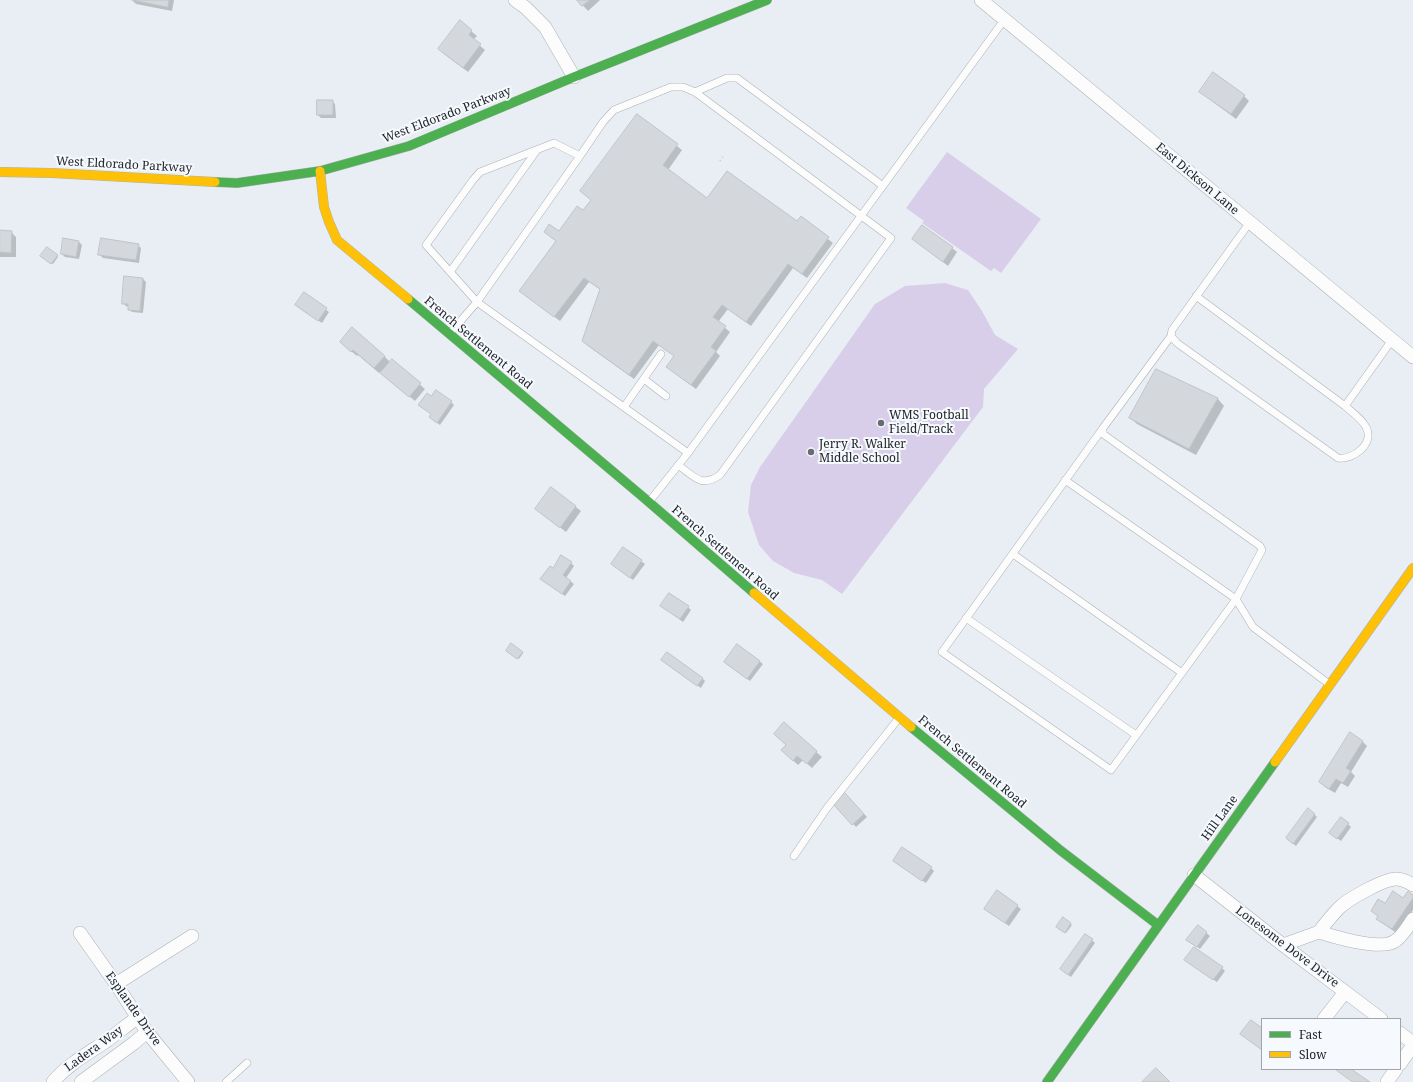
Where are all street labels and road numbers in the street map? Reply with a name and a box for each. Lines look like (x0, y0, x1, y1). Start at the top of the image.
street label: West Eldorado Parkway (381, 84, 513, 146)
street label: East Dickson Lane (1153, 140, 1241, 218)
street label: West Eldorado Parkway (56, 154, 192, 176)
street label: French Settlement Road (421, 294, 535, 392)
street label: French Settlement Road (669, 503, 781, 603)
street label: French Settlement Road (915, 713, 1029, 811)
street label: Hill Lane (1199, 793, 1241, 843)
street label: Lonesome Dove Drive (1233, 903, 1341, 991)
street label: Esplande Drive (102, 969, 164, 1049)
street label: Ladera Way (62, 1023, 126, 1075)

